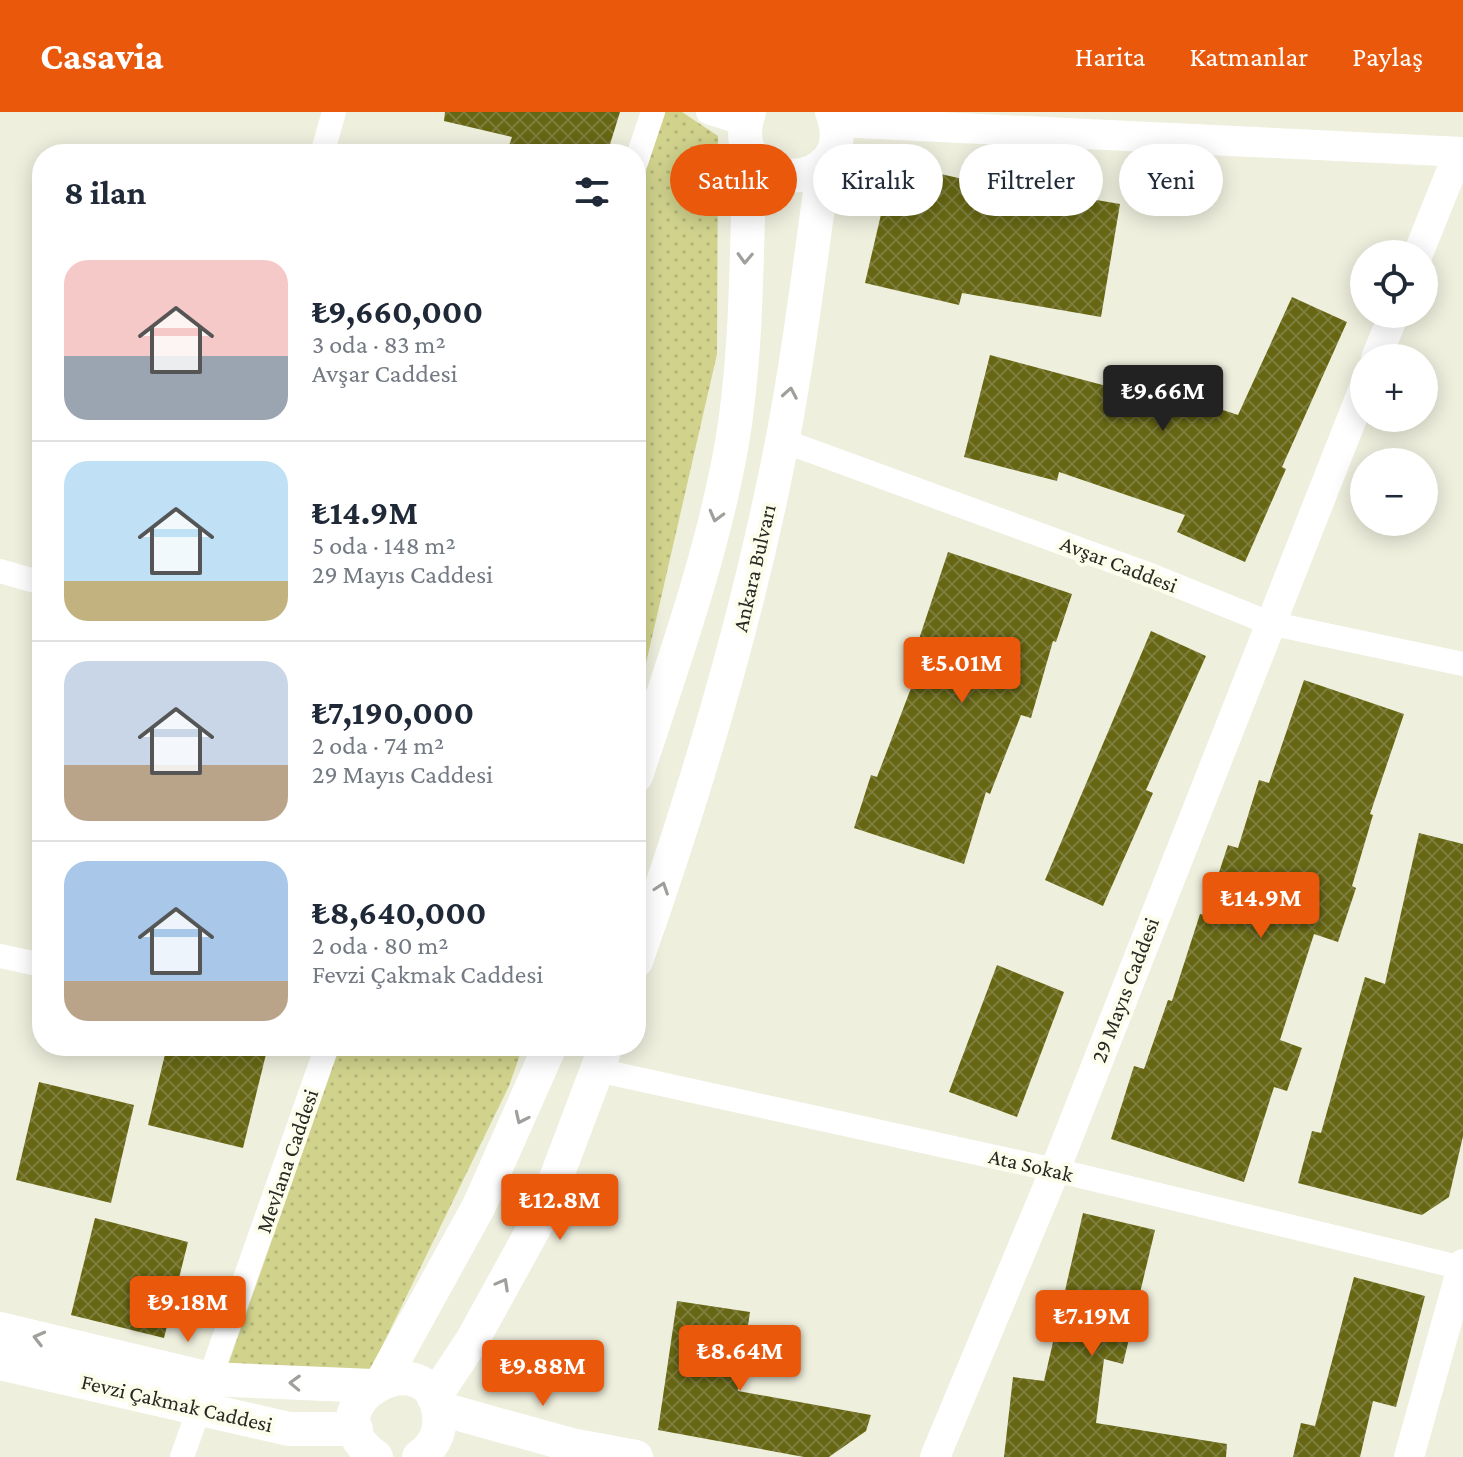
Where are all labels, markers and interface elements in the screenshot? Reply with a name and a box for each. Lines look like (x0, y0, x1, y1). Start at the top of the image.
text: Casavia (40, 35, 164, 77)
text: Harita (1075, 41, 1146, 72)
text: Katmanlar (1190, 41, 1308, 72)
text: Paylaş (1352, 41, 1423, 72)
chip: Satılık (670, 144, 797, 216)
chip: Kiralık (813, 144, 943, 216)
chip: Filtreler (959, 144, 1103, 216)
chip: Yeni (1119, 144, 1223, 216)
icon: filters (570, 170, 614, 214)
text: 8 ilan (64, 174, 146, 211)
map controls (1350, 240, 1438, 536)
button: locate (1350, 240, 1438, 328)
one-way arrow (737, 252, 754, 265)
icon: home (128, 292, 224, 388)
text: ₺9,660,000 (312, 293, 483, 330)
text: 3 oda · 83 m² (312, 330, 446, 359)
button: + (1350, 344, 1438, 432)
text: Avşar Caddesi (312, 359, 457, 388)
pin: ₺9.66M (1098, 365, 1228, 433)
text: ₺9.66M (1121, 376, 1205, 405)
one-way arrow (780, 386, 797, 399)
button: − (1350, 448, 1438, 536)
icon: home (128, 493, 224, 589)
text: ₺14.9M (312, 494, 418, 531)
street label: Ankara Bulvarı (727, 502, 781, 634)
one-way arrow (709, 508, 726, 522)
street label: Avşar Caddesi (1057, 530, 1181, 598)
text: 5 oda · 148 m² (312, 531, 456, 560)
text: 29 Mayıs Caddesi (312, 560, 493, 589)
pin: ₺5.01M (897, 637, 1027, 705)
text: ₺5.01M (922, 648, 1002, 677)
icon: home (128, 693, 224, 789)
text: ₺7,190,000 (312, 694, 474, 731)
text: 2 oda · 74 m² (312, 731, 444, 760)
text: 29 Mayıs Caddesi (312, 760, 493, 789)
pin: ₺14.9M (1196, 872, 1326, 940)
one-way arrow (652, 881, 668, 895)
text: ₺14.9M (1220, 883, 1302, 912)
icon: home (128, 893, 224, 989)
text: ₺8,640,000 (312, 894, 487, 931)
street label: 29 Mayıs Caddesi (1086, 914, 1164, 1066)
text: 2 oda · 80 m² (312, 931, 449, 960)
text: Fevzi Çakmak Caddesi (312, 960, 543, 989)
street label: Mevlana Caddesi (251, 1086, 323, 1236)
one-way arrow (514, 1110, 530, 1124)
street label: Ata Sokak (986, 1143, 1076, 1187)
pin: ₺12.8M (495, 1174, 625, 1242)
text: ₺12.8M (519, 1185, 601, 1214)
pin: ₺9.18M (123, 1276, 253, 1344)
one-way arrow (494, 1278, 509, 1292)
text: ₺9.18M (148, 1287, 228, 1316)
pin: ₺7.19M (1027, 1290, 1157, 1358)
text: ₺7.19M (1053, 1301, 1131, 1330)
pin: ₺8.64M (675, 1325, 805, 1393)
one-way arrow (33, 1330, 47, 1347)
text: ₺8.64M (697, 1336, 783, 1365)
pin: ₺9.88M (478, 1340, 608, 1408)
text: ₺9.88M (500, 1351, 586, 1380)
street label: Fevzi Çakmak Caddesi (79, 1369, 275, 1437)
one-way arrow (288, 1374, 300, 1391)

